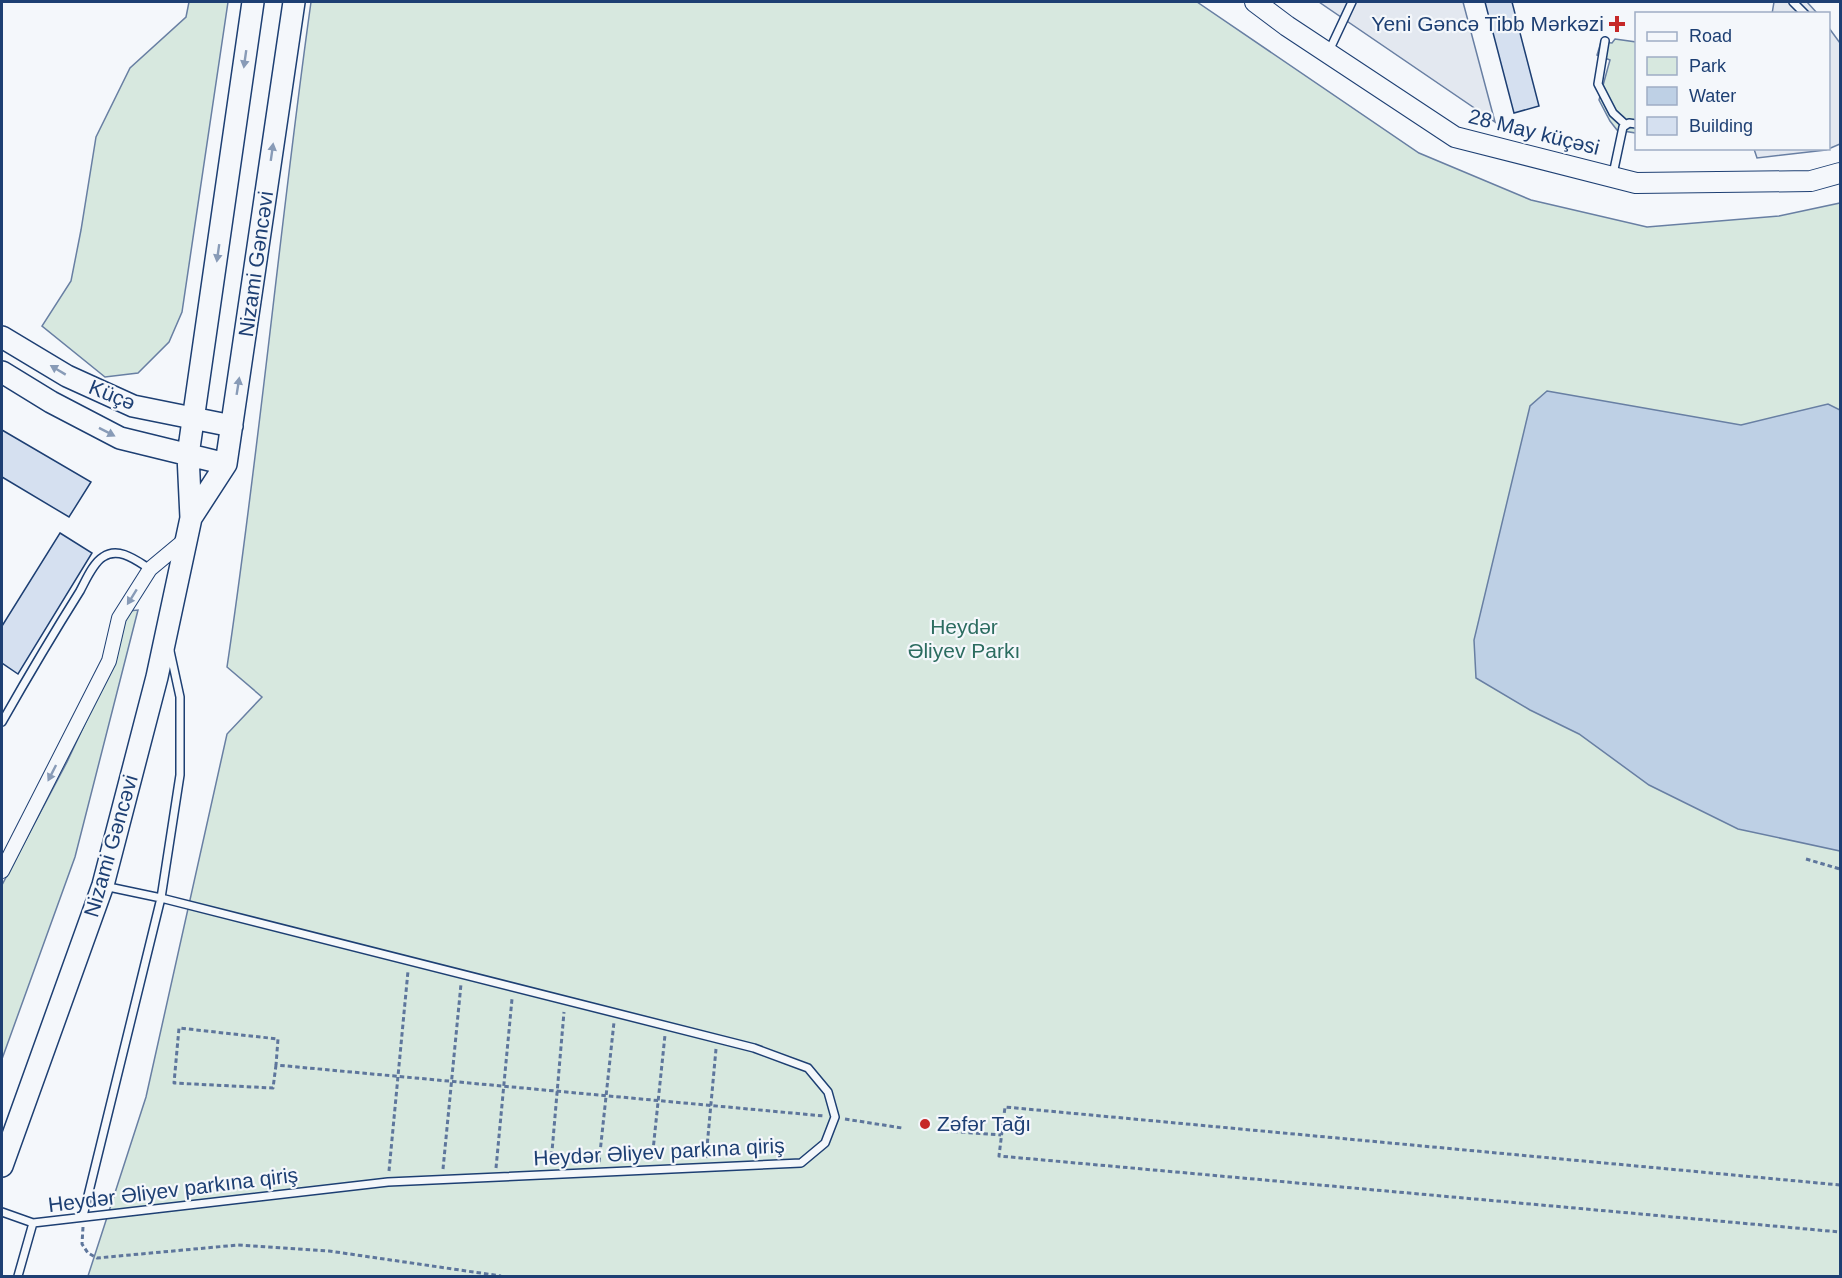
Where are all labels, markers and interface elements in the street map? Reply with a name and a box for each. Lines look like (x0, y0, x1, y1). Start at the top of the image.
place label: Yeni Gəncə Tibb Mərkəzi (1371, 12, 1604, 35)
legend (1635, 12, 1830, 150)
marker: Yeni Gəncə Tibb Mərkəzi (1608, 15, 1626, 33)
text: Road (1689, 26, 1732, 46)
one-way arrow (241, 50, 250, 69)
text: Park (1689, 56, 1727, 76)
text: Water (1689, 86, 1736, 106)
street label: 28 May küçəsi (1466, 104, 1602, 159)
text: Building (1689, 116, 1753, 136)
one-way arrow (268, 142, 277, 161)
street label: Nizami Gəncəvi (234, 190, 277, 338)
one-way arrow (213, 243, 222, 262)
one-way arrow (50, 365, 66, 376)
street label: Küçə (86, 375, 139, 414)
one-way arrow (234, 377, 243, 396)
one-way arrow (99, 427, 116, 437)
one-way arrow (127, 588, 138, 605)
park label: Heydər Əliyev Parkı (908, 615, 1020, 662)
one-way arrow (47, 764, 57, 781)
street label: Nizami Gəncəvi (79, 772, 142, 920)
place label: Zəfər Tağı (937, 1112, 1031, 1135)
marker: Zəfər Tağı (918, 1117, 932, 1131)
street label: Heydər Əliyev parkına qiriş (533, 1133, 785, 1170)
street label: Heydər Əliyev parkına qiriş (47, 1163, 299, 1216)

